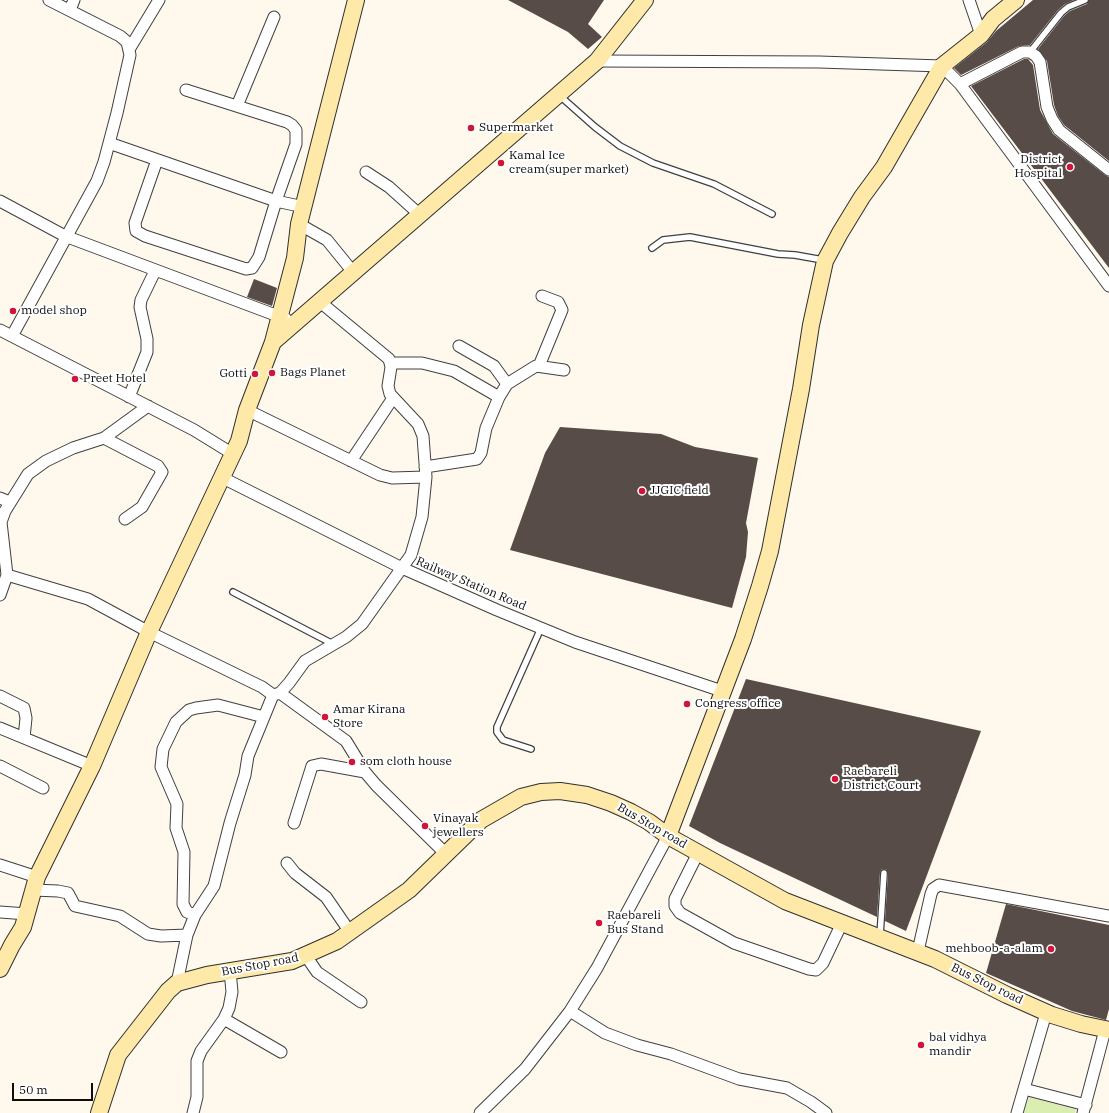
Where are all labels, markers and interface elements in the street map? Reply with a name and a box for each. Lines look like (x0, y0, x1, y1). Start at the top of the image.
place label: Supermarket (479, 121, 554, 135)
marker: Supermarket (466, 123, 476, 133)
place label: Kamal Ice cream(super market) (509, 149, 629, 177)
place label: District Hospital (1014, 153, 1062, 181)
marker: Kamal Ice cream(super market) (496, 158, 506, 168)
marker: District Hospital (1065, 162, 1075, 172)
place label: model shop (21, 304, 87, 318)
marker: model shop (8, 306, 18, 316)
place label: Bags Planet (280, 366, 346, 380)
place label: Gotti (219, 367, 247, 381)
marker: Bags Planet (267, 368, 277, 378)
marker: Gotti (250, 369, 260, 379)
place label: Preet Hotel (83, 372, 146, 386)
marker: Preet Hotel (70, 374, 80, 384)
place label: JJGIC field (650, 484, 709, 498)
marker: JJGIC field (637, 486, 647, 496)
street label: Railway Station Road (414, 554, 528, 614)
place label: Congress office (695, 697, 781, 711)
marker: Congress office (682, 699, 692, 709)
place label: Amar Kirana Store (333, 703, 406, 731)
marker: Amar Kirana Store (320, 712, 330, 722)
place label: som cloth house (360, 755, 452, 769)
marker: som cloth house (347, 757, 357, 767)
place label: Raebareli District Court (843, 765, 919, 793)
marker: Raebareli District Court (830, 774, 840, 784)
street label: Bus Stop road (615, 800, 689, 852)
place label: Vinayak jewellers (433, 812, 484, 840)
marker: Vinayak jewellers (420, 821, 430, 831)
place label: Raebareli Bus Stand (607, 909, 664, 937)
marker: Raebareli Bus Stand (594, 918, 604, 928)
place label: mehboob-a-alam (945, 942, 1043, 956)
marker: mehboob-a-alam (1046, 944, 1056, 954)
street label: Bus Stop road (220, 950, 300, 980)
street label: Bus Stop road (949, 960, 1025, 1008)
place label: bal vidhya mandir (929, 1031, 987, 1059)
marker: bal vidhya mandir (916, 1040, 926, 1050)
scale bar (14, 1075, 95, 1101)
text: 50 m (19, 1082, 48, 1097)

